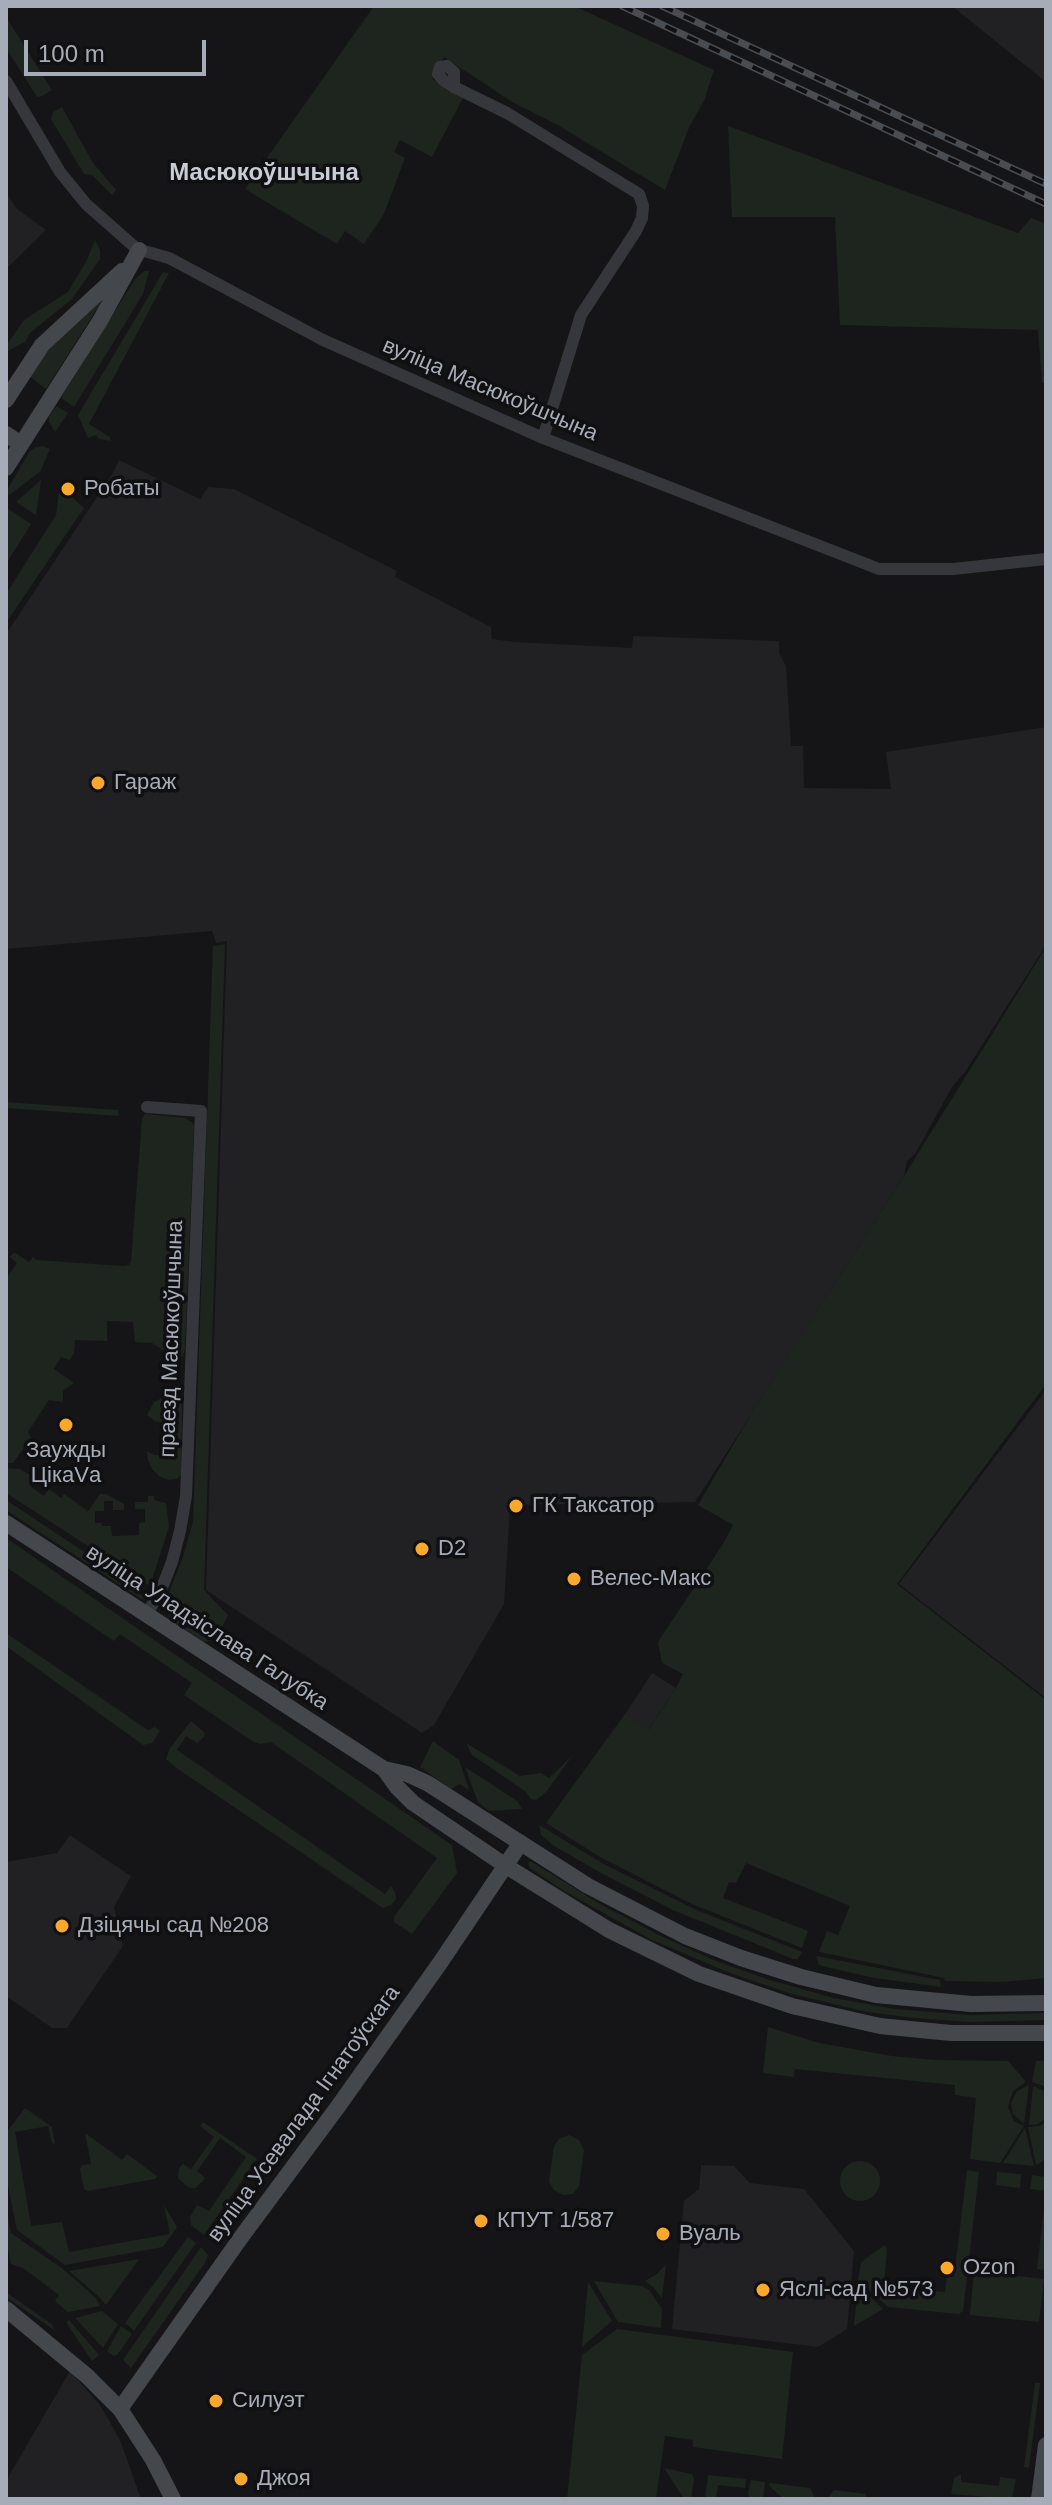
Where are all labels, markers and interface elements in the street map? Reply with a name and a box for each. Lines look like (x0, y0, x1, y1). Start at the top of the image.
scale bar (28, 24, 210, 74)
text: 100 m (38, 40, 105, 67)
district label: Масюкоўшчына (169, 159, 359, 187)
street label: вуліца Масюкоўшчына (378, 333, 602, 447)
place label: Робаты (84, 476, 160, 502)
marker: Робаты (59, 480, 77, 498)
place label: Гараж (114, 770, 176, 796)
marker: Гараж (89, 774, 107, 792)
street label: праезд Масюкоўшчына (155, 1220, 189, 1458)
marker: Заужды ЦікаVа (57, 1416, 75, 1434)
place label: Заужды ЦікаVа (26, 1438, 106, 1490)
place label: ГК Таксатор (532, 1493, 654, 1519)
marker: ГК Таксатор (507, 1497, 525, 1515)
place label: D2 (438, 1536, 466, 1562)
street label: вуліца Уладзіслава Галубка (81, 1540, 333, 1716)
marker: D2 (413, 1540, 431, 1558)
place label: Велес-Макс (590, 1566, 711, 1592)
marker: Велес-Макс (565, 1570, 583, 1588)
place label: Дзіцячы сад №208 (78, 1913, 269, 1939)
marker: Дзіцячы сад №208 (53, 1917, 71, 1935)
street label: вуліца Усевалада Ігнатоўскага (202, 1981, 406, 2247)
place label: КПУТ 1/587 (497, 2208, 614, 2234)
marker: КПУТ 1/587 (472, 2212, 490, 2230)
place label: Вуаль (679, 2221, 741, 2247)
marker: Вуаль (654, 2225, 672, 2243)
place label: Ozon (963, 2255, 1016, 2281)
marker: Ozon (938, 2259, 956, 2277)
place label: Яслі-сад №573 (779, 2277, 933, 2303)
marker: Яслі-сад №573 (754, 2281, 772, 2299)
place label: Силуэт (232, 2388, 305, 2414)
marker: Силуэт (207, 2392, 225, 2410)
place label: Джоя (257, 2466, 311, 2492)
marker: Джоя (232, 2470, 250, 2488)

